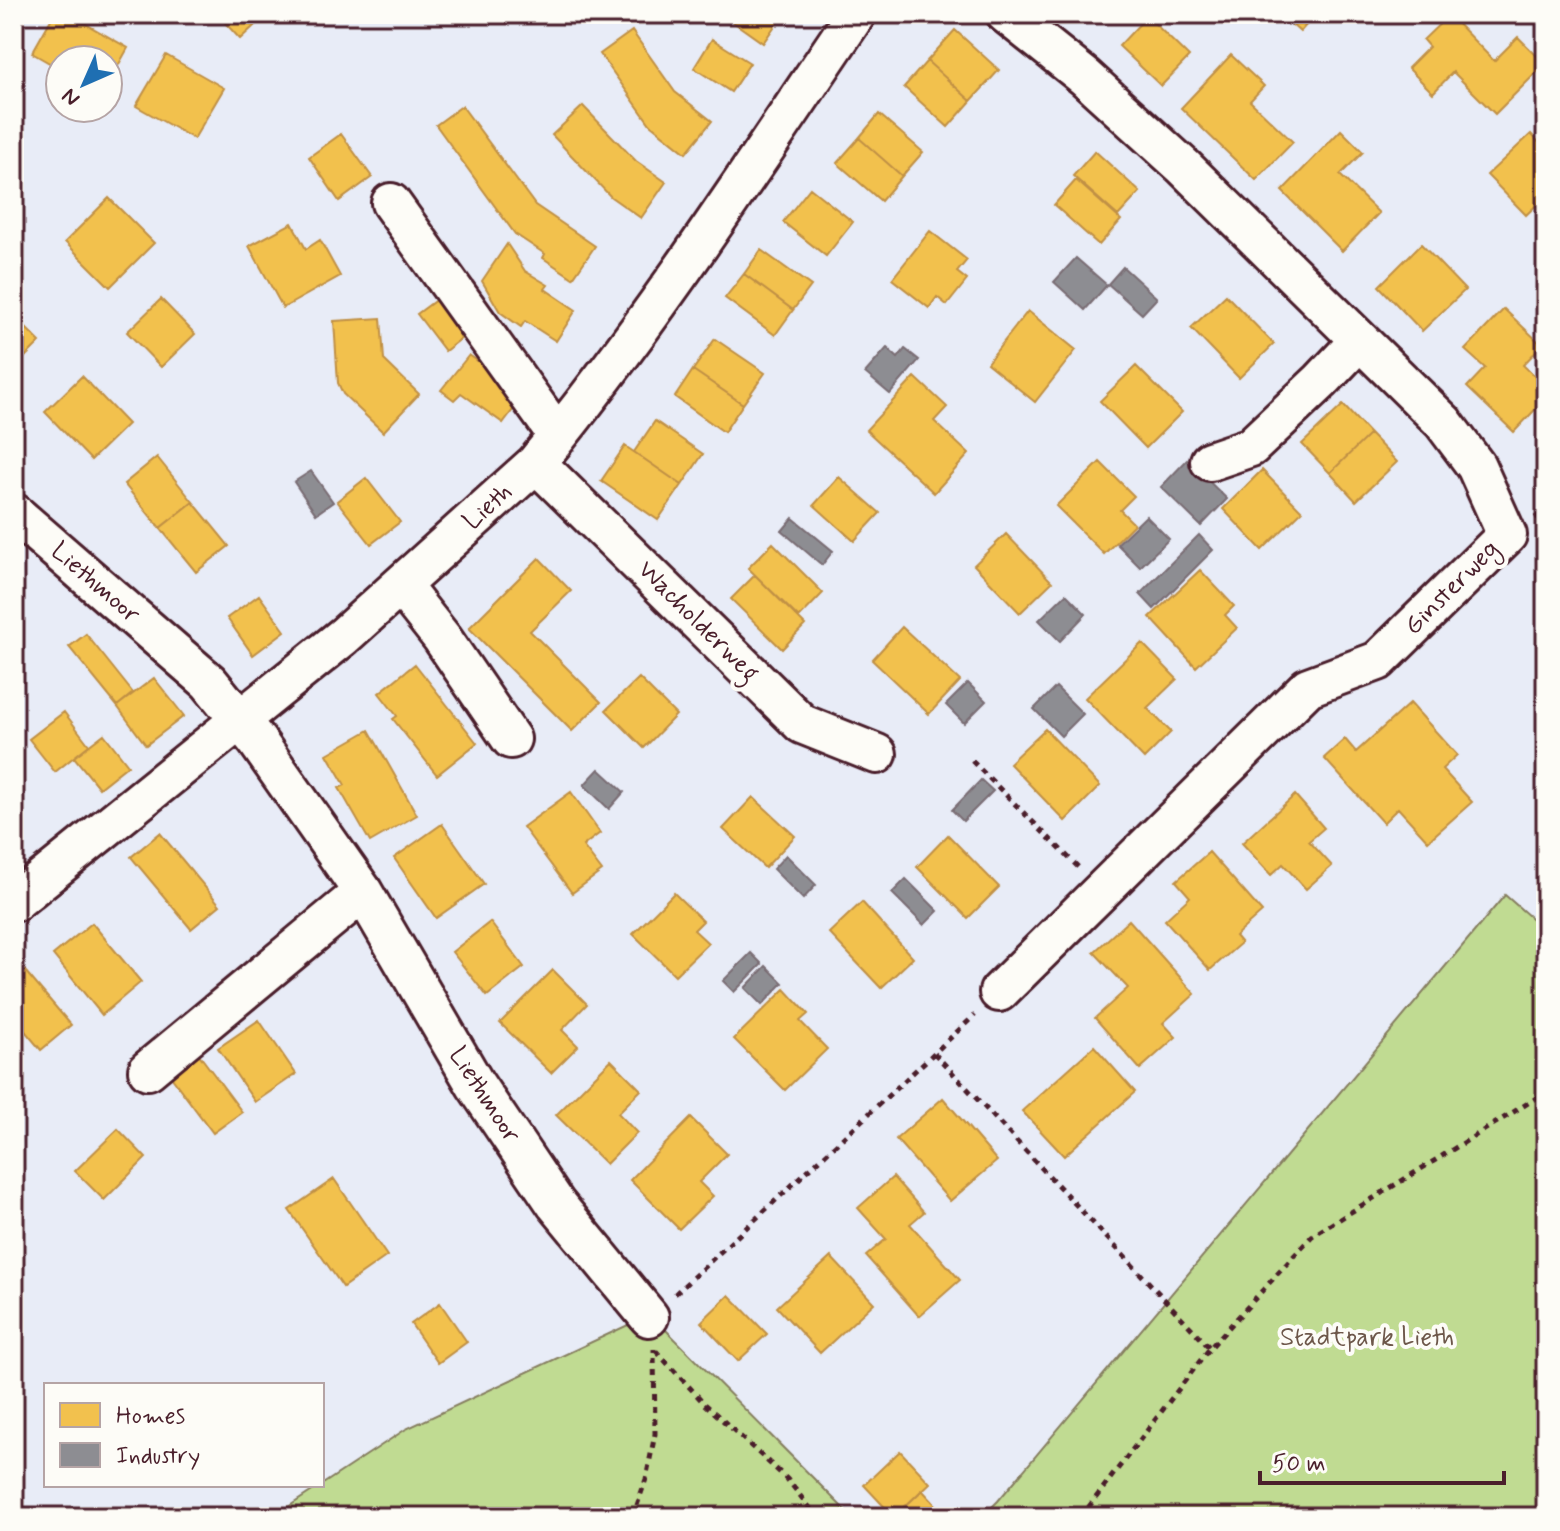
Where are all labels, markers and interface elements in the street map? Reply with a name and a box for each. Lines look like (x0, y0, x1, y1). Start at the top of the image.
north arrow (44, 44, 124, 124)
text: N (56, 82, 86, 112)
street label: Lieth (456, 476, 520, 538)
street label: Ginsterweg (1397, 533, 1508, 644)
street label: Liethmoor (43, 535, 147, 631)
street label: Wacholderweg (628, 554, 766, 692)
street label: Liethmoor (440, 1040, 528, 1150)
park label: Stadtpark Lieth (1280, 1321, 1454, 1355)
legend (44, 1383, 324, 1487)
text: Homes (116, 1401, 185, 1432)
scale bar (1260, 1435, 1504, 1485)
text: Industry (116, 1441, 200, 1472)
text: 50 m (1272, 1449, 1326, 1480)

